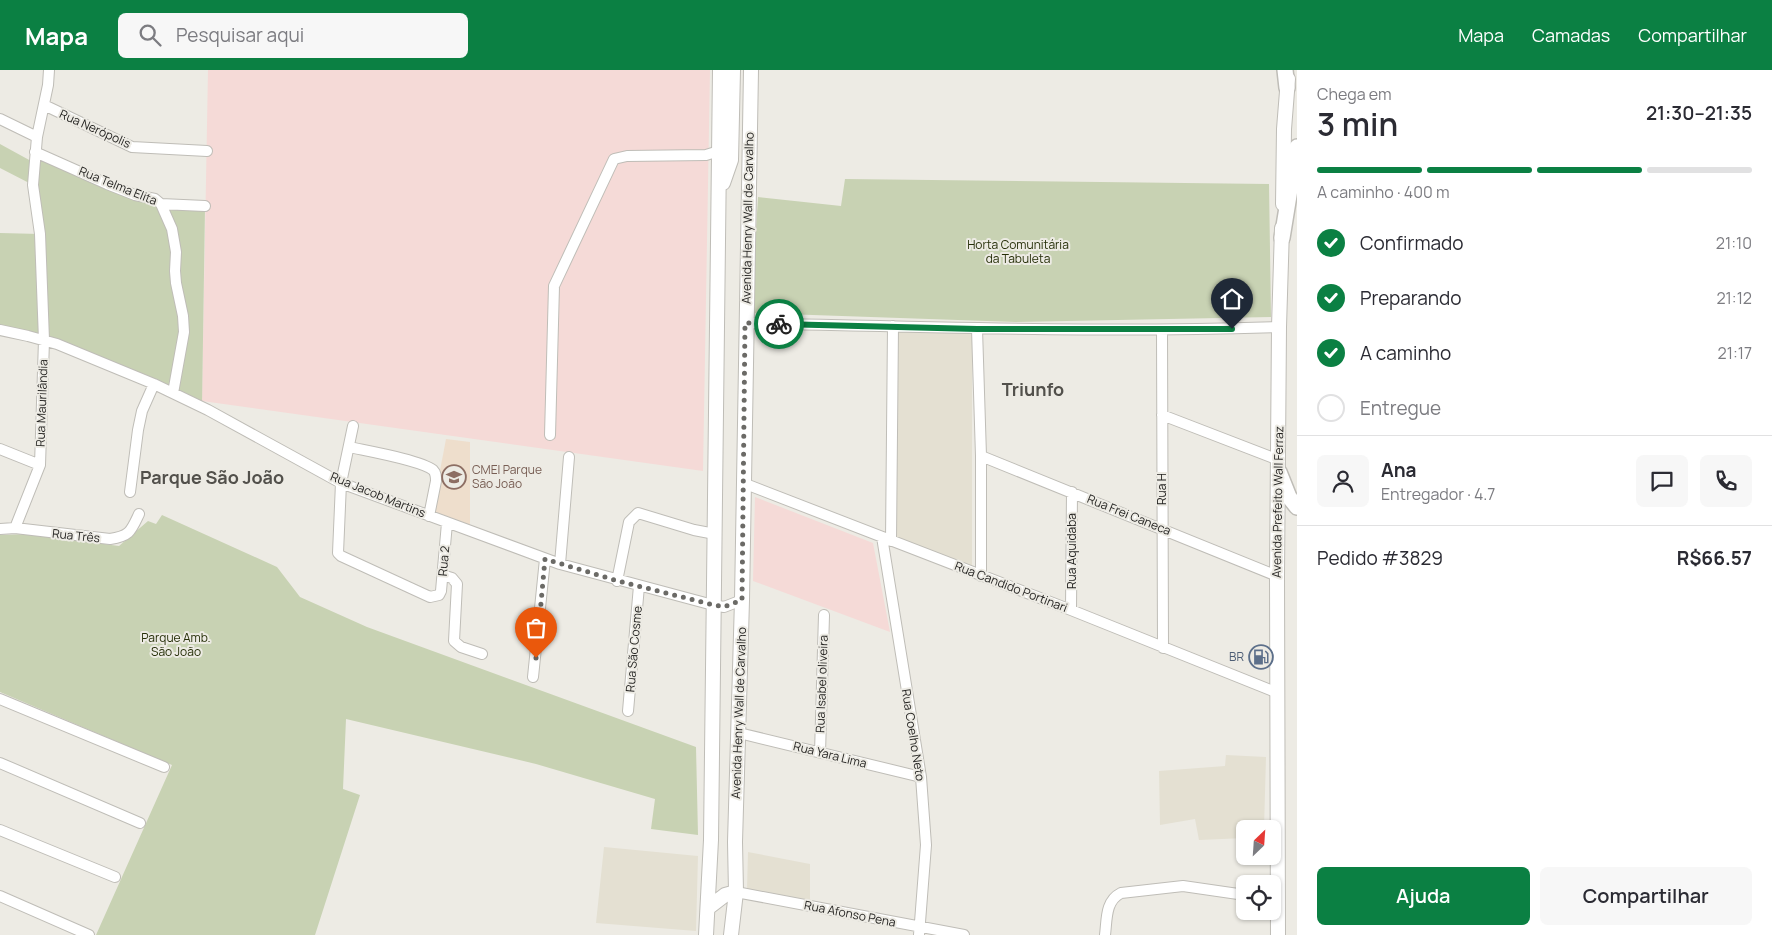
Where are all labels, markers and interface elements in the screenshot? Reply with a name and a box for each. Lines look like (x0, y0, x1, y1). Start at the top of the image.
search box (118, 13, 468, 58)
text: Mapa (25, 19, 88, 52)
icon: search (136, 21, 164, 49)
text: Pesquisar aqui (176, 22, 304, 48)
text: Mapa (1458, 23, 1504, 47)
text: Camadas (1532, 23, 1610, 47)
text: Compartilhar (1638, 23, 1747, 47)
text: Chega em (1317, 83, 1392, 105)
text: 21:30–21:35 (1646, 100, 1752, 126)
text: 3 min (1317, 102, 1398, 146)
street label: Rua Nerópolis (57, 105, 134, 152)
street label: Avenida Henry Wall de Carvalho (738, 132, 757, 304)
street label: Rua Telma Elita (77, 162, 160, 209)
text: A caminho · 400 m (1317, 181, 1450, 203)
icon: check (1317, 229, 1345, 257)
text: Confirmado (1360, 230, 1464, 256)
text: 21:10 (1716, 232, 1752, 254)
park label: Horta Comunitária da Tabuleta (967, 236, 1069, 267)
pin (1211, 278, 1253, 329)
icon: check (1317, 284, 1345, 312)
icon: home (1218, 285, 1246, 313)
text: Preparando (1360, 285, 1462, 311)
text: 21:12 (1716, 287, 1752, 309)
courier (754, 299, 804, 349)
icon: bike (765, 310, 793, 338)
icon: check (1317, 339, 1345, 367)
text: A caminho (1360, 340, 1451, 366)
text: 21:17 (1718, 342, 1752, 364)
street label: Rua Maurilândia (31, 359, 52, 447)
district label: Triunfo (1002, 377, 1064, 401)
text: Entregue (1360, 395, 1441, 421)
street label: Avenida Prefeito Wall Ferraz (1268, 426, 1287, 578)
button: person (1317, 455, 1369, 507)
button: chat (1636, 455, 1688, 507)
button: phone (1700, 455, 1752, 507)
text: Ana (1381, 457, 1417, 483)
place label: CMEI Parque São João (472, 461, 542, 492)
school or university icon: CMEI Parque São João (441, 464, 467, 490)
district label: Parque São João (140, 465, 284, 489)
street label: Rua Jacob Martins (328, 468, 428, 521)
street label: Rua H (1153, 473, 1170, 505)
text: Entregador · 4.7 (1381, 483, 1495, 505)
street label: Rua Frei Caneca (1085, 490, 1174, 539)
street label: Rua Aquidaba (1063, 513, 1080, 589)
street label: Rua Três (51, 525, 101, 546)
street label: Rua 2 (434, 545, 453, 577)
text: Pedido #3829 (1317, 545, 1443, 571)
text: R$66.57 (1677, 545, 1752, 571)
street label: Rua Candido Portinari (952, 557, 1070, 616)
street label: Rua São Cosme (621, 605, 646, 693)
pin (515, 607, 557, 658)
icon: bag (522, 614, 550, 642)
street label: Avenida Henry Wall de Carvalho (727, 627, 750, 799)
park label: Parque Amb. São João (141, 629, 211, 660)
street label: Rua Isabel oliveira (811, 635, 832, 733)
fuel station icon: BR (1248, 644, 1274, 670)
place label: BR (1229, 648, 1244, 665)
street label: Rua Coelho Neto (898, 688, 929, 782)
street label: Rua Yara Lima (792, 737, 869, 772)
north arrow (1236, 820, 1281, 865)
map controls (1236, 820, 1281, 920)
button: Ajuda (1317, 867, 1530, 925)
button: Compartilhar (1540, 867, 1752, 925)
button: locate (1236, 875, 1281, 920)
street label: Rua Afonso Pena (803, 896, 897, 931)

